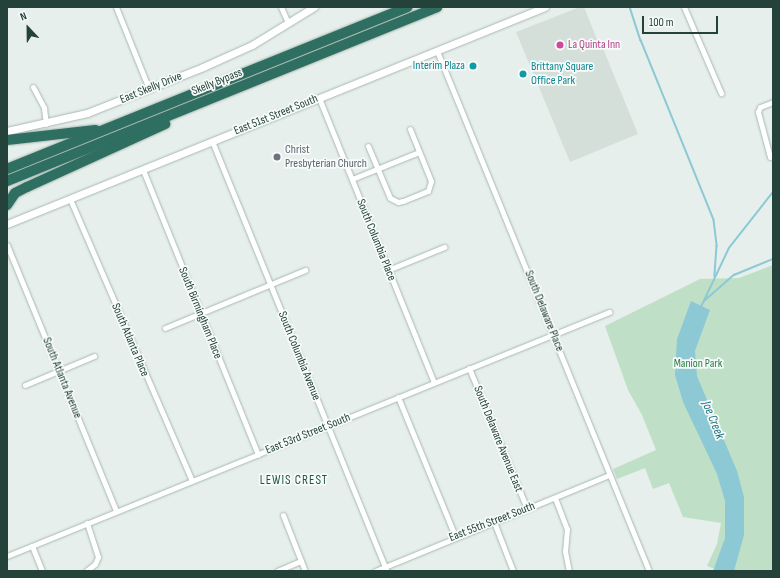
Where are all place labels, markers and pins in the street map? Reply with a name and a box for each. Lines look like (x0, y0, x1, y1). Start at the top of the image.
place label: La Quinta Inn (568, 38, 620, 52)
marker: La Quinta Inn (555, 40, 565, 50)
place label: Interim Plaza (413, 59, 465, 73)
place label: Brittany Square Office Park (531, 60, 593, 88)
marker: Interim Plaza (468, 61, 478, 71)
marker: Brittany Square Office Park (518, 69, 528, 79)
place label: Christ Presbyterian Church (285, 143, 367, 171)
marker: Christ Presbyterian Church (272, 152, 282, 162)

